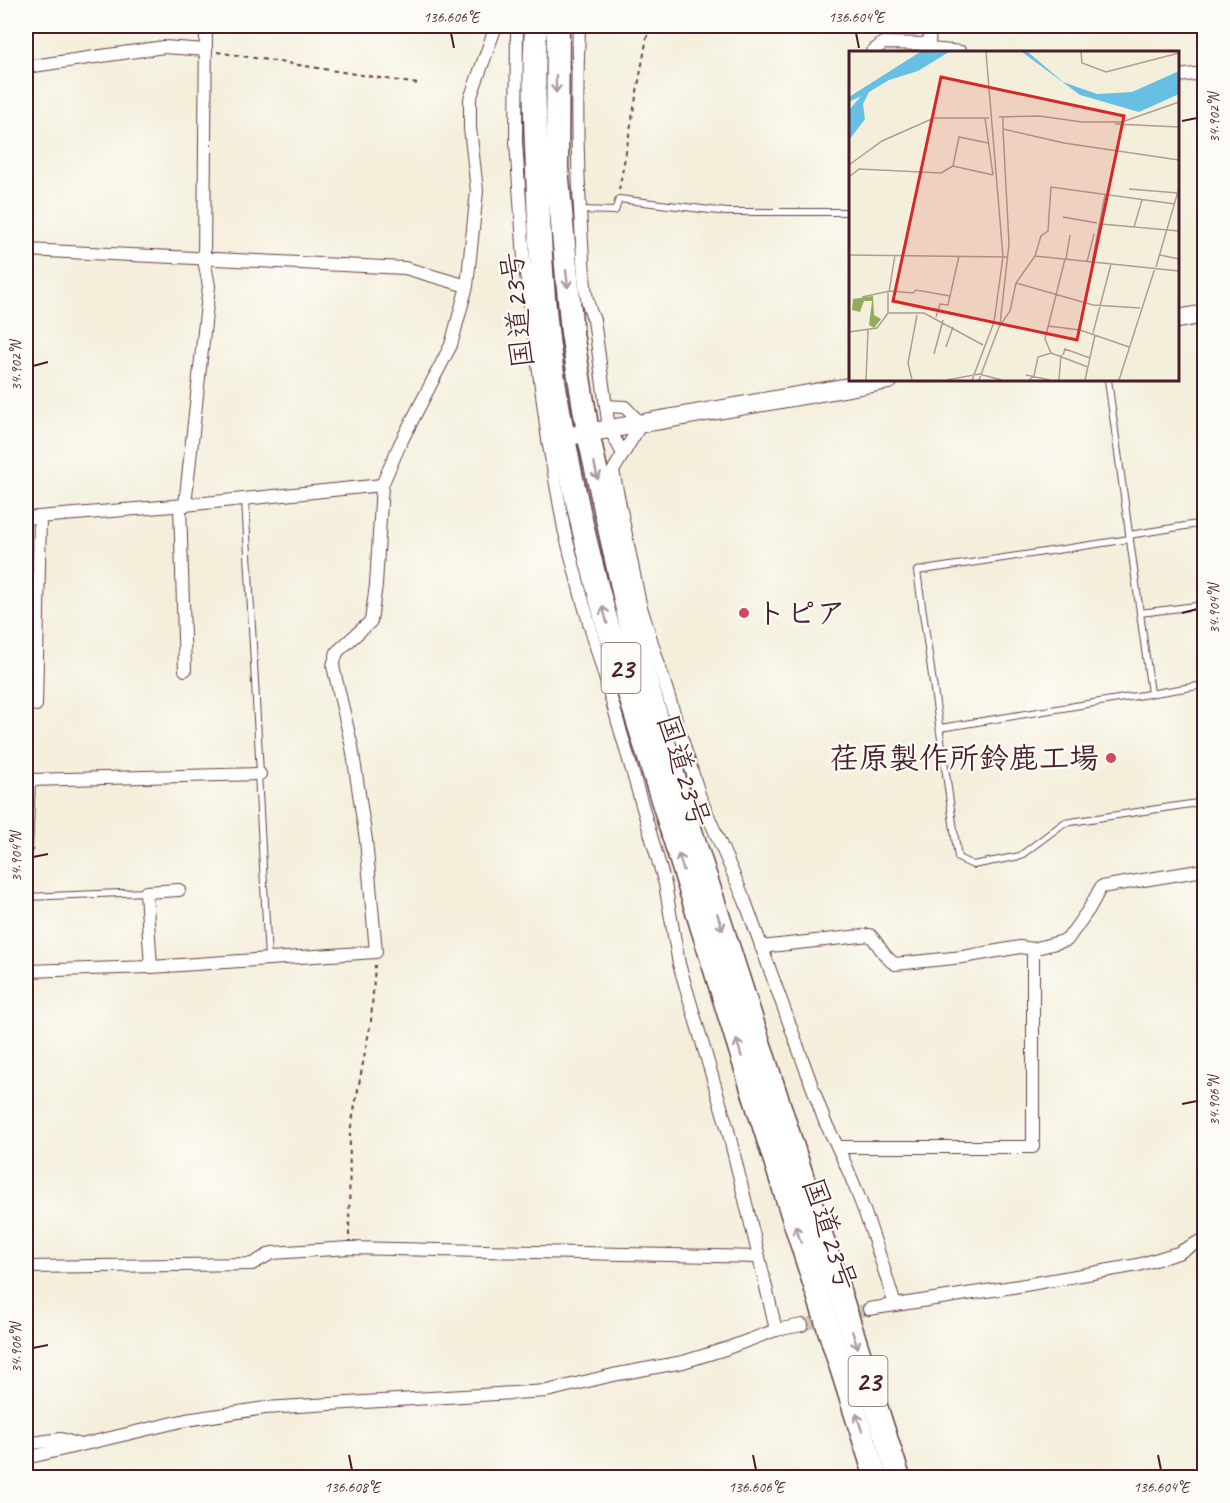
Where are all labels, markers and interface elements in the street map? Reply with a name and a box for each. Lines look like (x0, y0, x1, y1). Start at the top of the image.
text: 136.606°E (423, 8, 481, 27)
text: 136.604°E (828, 8, 886, 27)
inset map (849, 51, 1179, 381)
one-way arrow (550, 73, 562, 93)
text: 34.902°N (1205, 90, 1224, 143)
street label: 国道23号 (492, 250, 542, 370)
one-way arrow (561, 268, 572, 288)
text: 34.902°N (7, 338, 26, 391)
one-way arrow (591, 461, 602, 480)
text: 34.904°N (1205, 581, 1224, 634)
place label: トピア (756, 594, 846, 632)
one-way arrow (598, 606, 610, 625)
marker: トピア (737, 606, 751, 620)
road number: 23 (602, 643, 640, 693)
street label: 国道23号 (649, 710, 719, 832)
place label: 荏原製作所鈴鹿工場 (829, 739, 1099, 777)
marker: 荏原製作所鈴鹿工場 (1104, 751, 1118, 765)
text: 34.904°N (7, 829, 26, 882)
one-way arrow (675, 853, 686, 872)
one-way arrow (716, 912, 727, 931)
one-way arrow (733, 1039, 744, 1058)
text: 34.906°N (1205, 1073, 1224, 1126)
street label: 国道23号 (794, 1172, 866, 1296)
one-way arrow (792, 1225, 803, 1244)
text: 34.906°N (7, 1320, 26, 1373)
one-way arrow (850, 1330, 861, 1349)
road number: 23 (848, 1356, 888, 1406)
one-way arrow (852, 1413, 863, 1432)
text: 136.608°E (324, 1478, 382, 1497)
text: 136.606°E (728, 1478, 786, 1497)
text: 136.604°E (1133, 1478, 1191, 1497)

